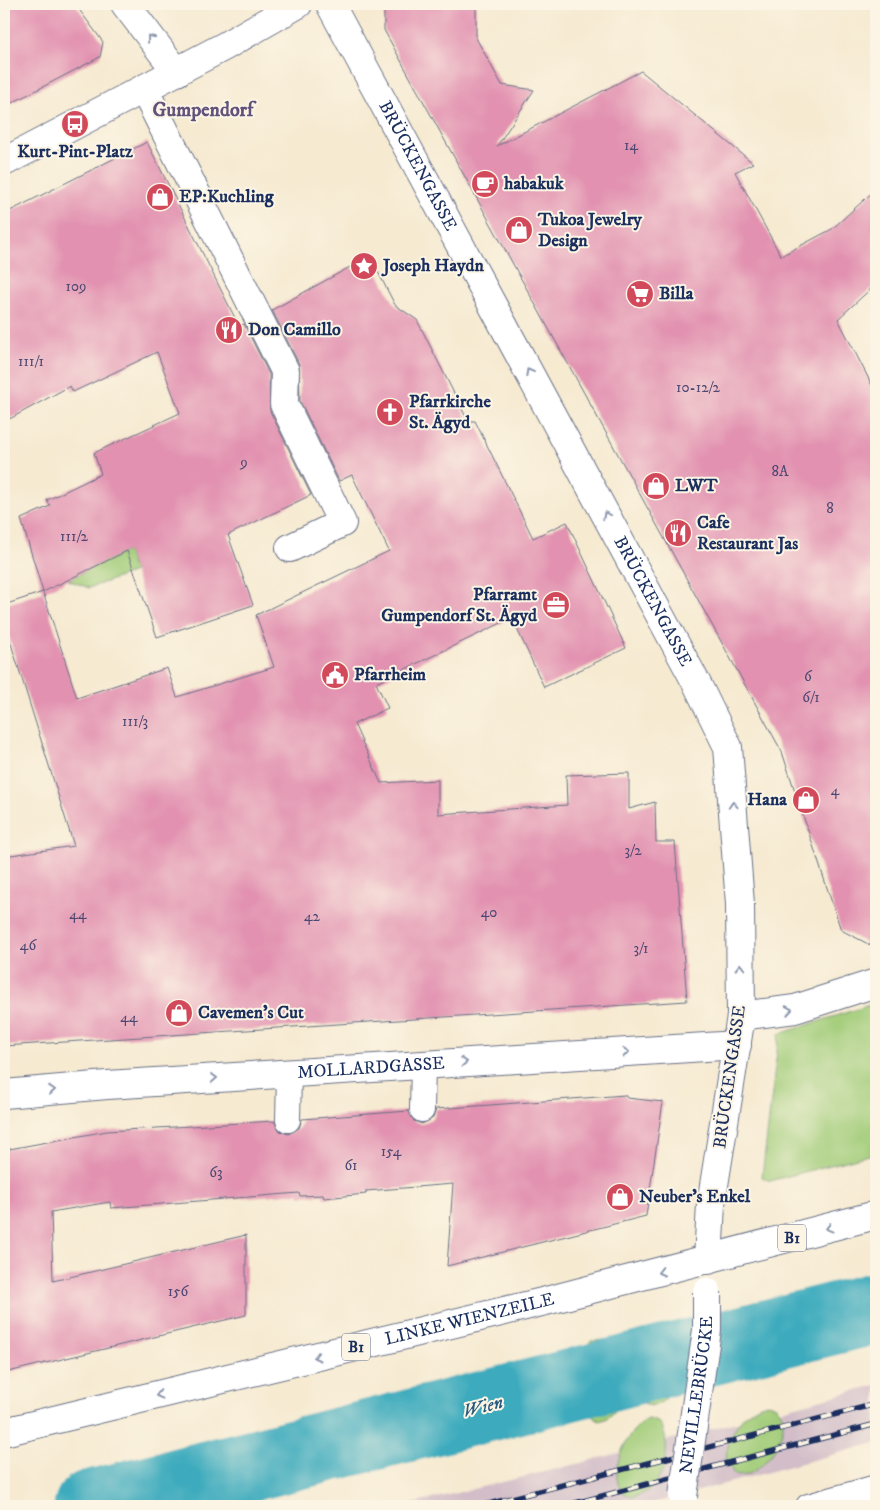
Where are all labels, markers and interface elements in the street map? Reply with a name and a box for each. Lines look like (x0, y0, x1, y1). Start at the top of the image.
one-way arrow (148, 35, 156, 44)
street label: BRÜCKENGASSE (373, 97, 461, 235)
district label: Gumpendorf (153, 98, 257, 123)
bus stop icon: Kurt-Pint-Platz (60, 109, 90, 139)
house number: 14 (624, 136, 638, 155)
place label: Kurt-Pint-Platz (17, 141, 133, 163)
cafe icon: habakuk (470, 169, 500, 199)
place label: habakuk (503, 173, 565, 195)
shop icon: EP:Kuchling (145, 182, 175, 212)
place label: EP:Kuchling (179, 186, 275, 208)
place label: Tukoa Jewelry Design (537, 209, 642, 252)
shop icon: Tukoa Jewelry Design (504, 215, 534, 245)
place icon: Joseph Haydn (349, 251, 379, 281)
place label: Joseph Haydn (381, 255, 484, 277)
house number: 109 (65, 277, 87, 296)
supermarket icon: Billa (625, 279, 655, 309)
place label: Billa (659, 283, 694, 305)
restaurant icon: Don Camillo (214, 315, 244, 345)
place label: Don Camillo (248, 319, 341, 341)
house number: 111/1 (18, 352, 44, 371)
one-way arrow (526, 369, 536, 378)
house number: 10-12/2 (676, 378, 721, 397)
place label: Pfarrkirche St. Ägyd (409, 391, 491, 434)
church icon: Pfarrkirche St. Ägyd (375, 397, 405, 427)
house number: 9 (239, 453, 248, 472)
house number: 8A (771, 462, 789, 481)
shop icon: LWT (641, 471, 671, 501)
place label: LWT (675, 475, 718, 497)
house number: 8 (826, 499, 834, 518)
one-way arrow (603, 512, 613, 521)
place label: Cafe Restaurant Jas (697, 512, 798, 555)
restaurant icon: Cafe Restaurant Jas (663, 518, 693, 548)
house number: 111/2 (60, 527, 89, 546)
street label: BRÜCKENGASSE (609, 533, 697, 671)
place label: Pfarramt Gumpendorf St. Ägyd (381, 584, 538, 627)
office icon: Pfarramt Gumpendorf St. Ägyd (541, 590, 571, 620)
public building icon: Pfarrheim (320, 660, 350, 690)
place label: Pfarrheim (354, 664, 427, 686)
house number: 6 (804, 667, 813, 686)
house number: 6/1 (802, 688, 820, 707)
house number: 111/3 (122, 712, 148, 731)
house number: 4 (831, 781, 840, 800)
shop icon: Hana (791, 785, 821, 815)
place label: Hana (747, 789, 787, 811)
one-way arrow (727, 801, 738, 809)
house number: 3/2 (624, 841, 642, 860)
house number: 40 (481, 903, 497, 922)
house number: 44 (69, 905, 87, 924)
house number: 42 (304, 907, 321, 926)
house number: 46 (20, 936, 37, 955)
house number: 3/1 (633, 939, 649, 958)
one-way arrow (735, 963, 746, 971)
shop icon: Cavemen's Cut (164, 998, 194, 1028)
place label: Cavemen's Cut (198, 1002, 304, 1024)
street label: BRÜCKENGASSE (709, 1004, 751, 1150)
one-way arrow (785, 1005, 794, 1016)
house number: 44 (120, 1008, 138, 1027)
one-way arrow (622, 1046, 630, 1057)
street label: MOLLARDGASSE (297, 1053, 446, 1084)
one-way arrow (460, 1057, 468, 1068)
one-way arrow (211, 1073, 219, 1084)
one-way arrow (49, 1085, 57, 1096)
house number: 154 (381, 1142, 402, 1161)
house number: 61 (344, 1156, 358, 1175)
house number: 63 (209, 1163, 223, 1182)
shop icon: Neuber's Enkel (605, 1182, 635, 1212)
place label: Neuber's Enkel (639, 1186, 751, 1208)
one-way arrow (826, 1222, 834, 1232)
road number: B1 (778, 1224, 806, 1252)
one-way arrow (657, 1266, 666, 1277)
house number: 156 (168, 1282, 190, 1301)
street label: LINKE WIENZEILE (383, 1288, 557, 1351)
street label: NEVILLEBRÜCKE (675, 1316, 718, 1475)
road number: B1 (342, 1334, 370, 1360)
one-way arrow (312, 1351, 321, 1362)
one-way arrow (154, 1389, 163, 1400)
water label: Wien (460, 1391, 506, 1423)

